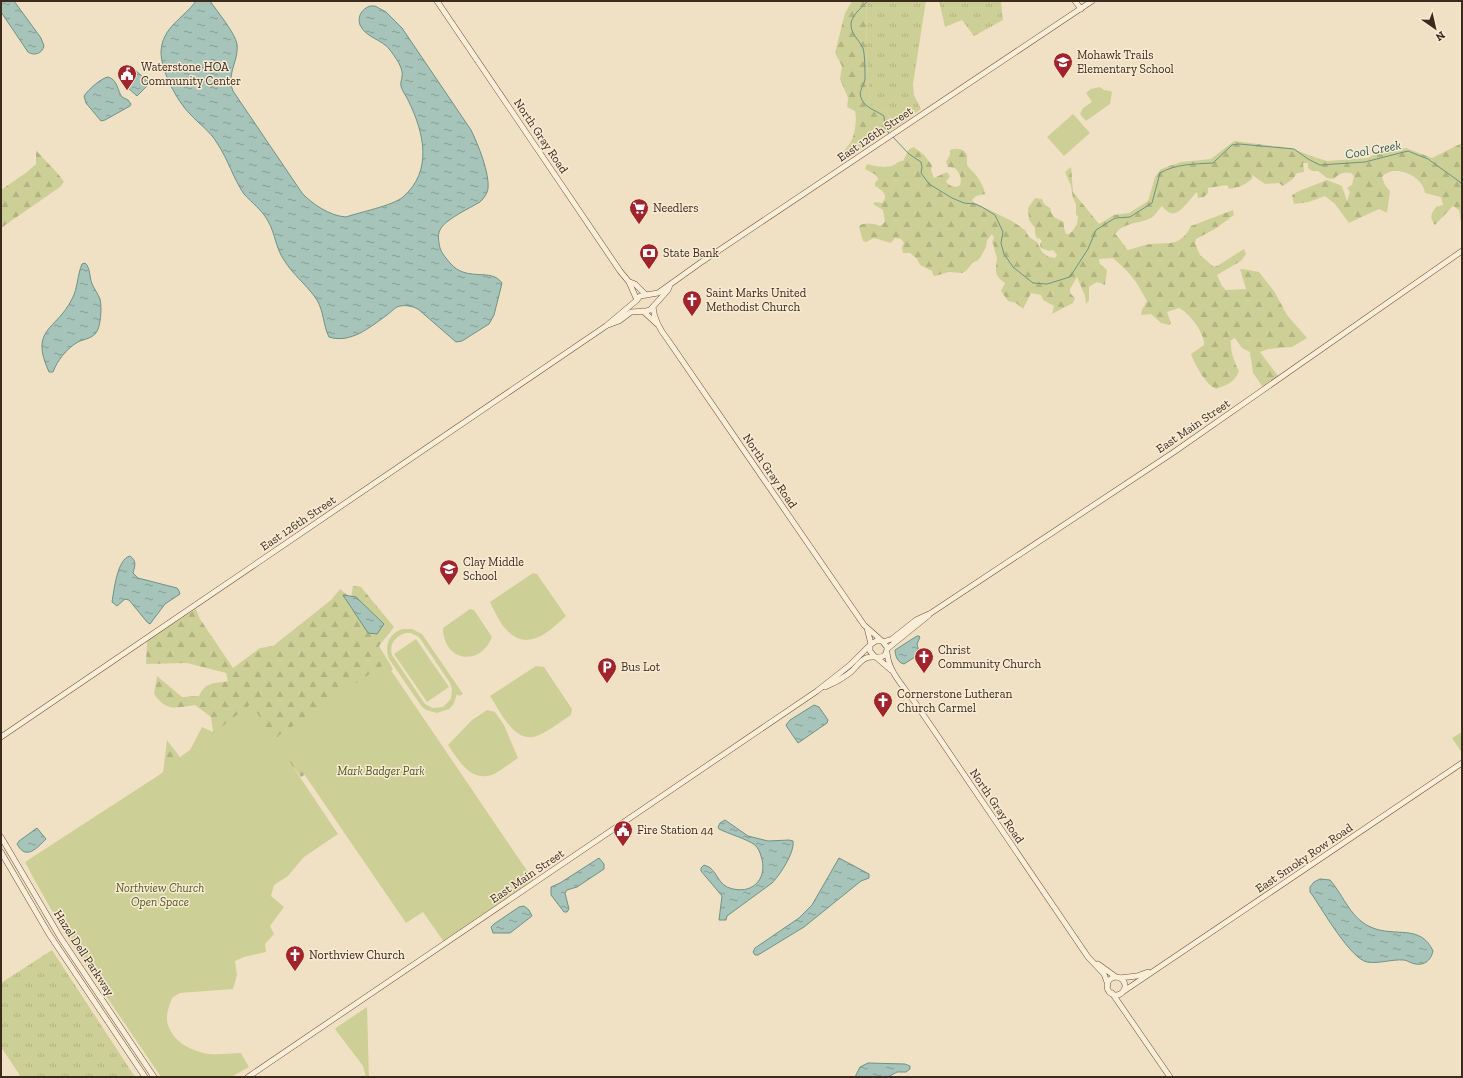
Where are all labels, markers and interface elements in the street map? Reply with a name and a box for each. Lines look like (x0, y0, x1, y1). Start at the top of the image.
north arrow (1415, 8, 1455, 48)
text: N (1433, 28, 1447, 44)
place label: Mohawk Trails Elementary School (1077, 48, 1174, 76)
school or university icon: Mohawk Trails Elementary School (1052, 51, 1074, 79)
place label: Waterstone HOA Community Center (141, 60, 241, 88)
public building icon: Waterstone HOA Community Center (116, 63, 138, 91)
street label: North Gray Road (511, 96, 571, 176)
street label: East 126th Street (835, 103, 916, 164)
water label: Cool Creek (1344, 137, 1402, 162)
supermarket icon: Needlers (628, 197, 650, 225)
place label: Needlers (653, 201, 699, 215)
bank icon: State Bank (638, 242, 660, 270)
place label: State Bank (663, 246, 719, 260)
place label: Saint Marks United Methodist Church (706, 286, 807, 314)
church icon: Saint Marks United Methodist Church (681, 289, 703, 317)
street label: East Main Street (1153, 396, 1233, 456)
street label: North Gray Road (740, 431, 800, 511)
street label: East 126th Street (258, 492, 339, 553)
place label: Clay Middle School (463, 555, 524, 583)
school or university icon: Clay Middle School (438, 558, 460, 586)
place label: Christ Community Church (938, 643, 1041, 671)
church icon: Christ Community Church (913, 646, 935, 674)
parking icon: Bus Lot (596, 656, 618, 684)
place label: Bus Lot (621, 660, 661, 674)
place label: Cornerstone Lutheran Church Carmel (897, 687, 1012, 715)
church icon: Cornerstone Lutheran Church Carmel (872, 690, 894, 718)
park label: Mark Badger Park (337, 764, 425, 778)
street label: North Gray Road (967, 766, 1027, 846)
public building icon: Fire Station 44 (612, 819, 634, 847)
street label: East Smoky Row Road (1253, 820, 1355, 896)
place label: Fire Station 44 (637, 823, 714, 837)
street label: East Main Street (487, 846, 567, 906)
park label: Northview Church Open Space (116, 881, 204, 909)
street label: Hazel Dell Parkway (51, 907, 118, 999)
church icon: Northview Church (284, 944, 306, 972)
place label: Northview Church (309, 948, 405, 962)

